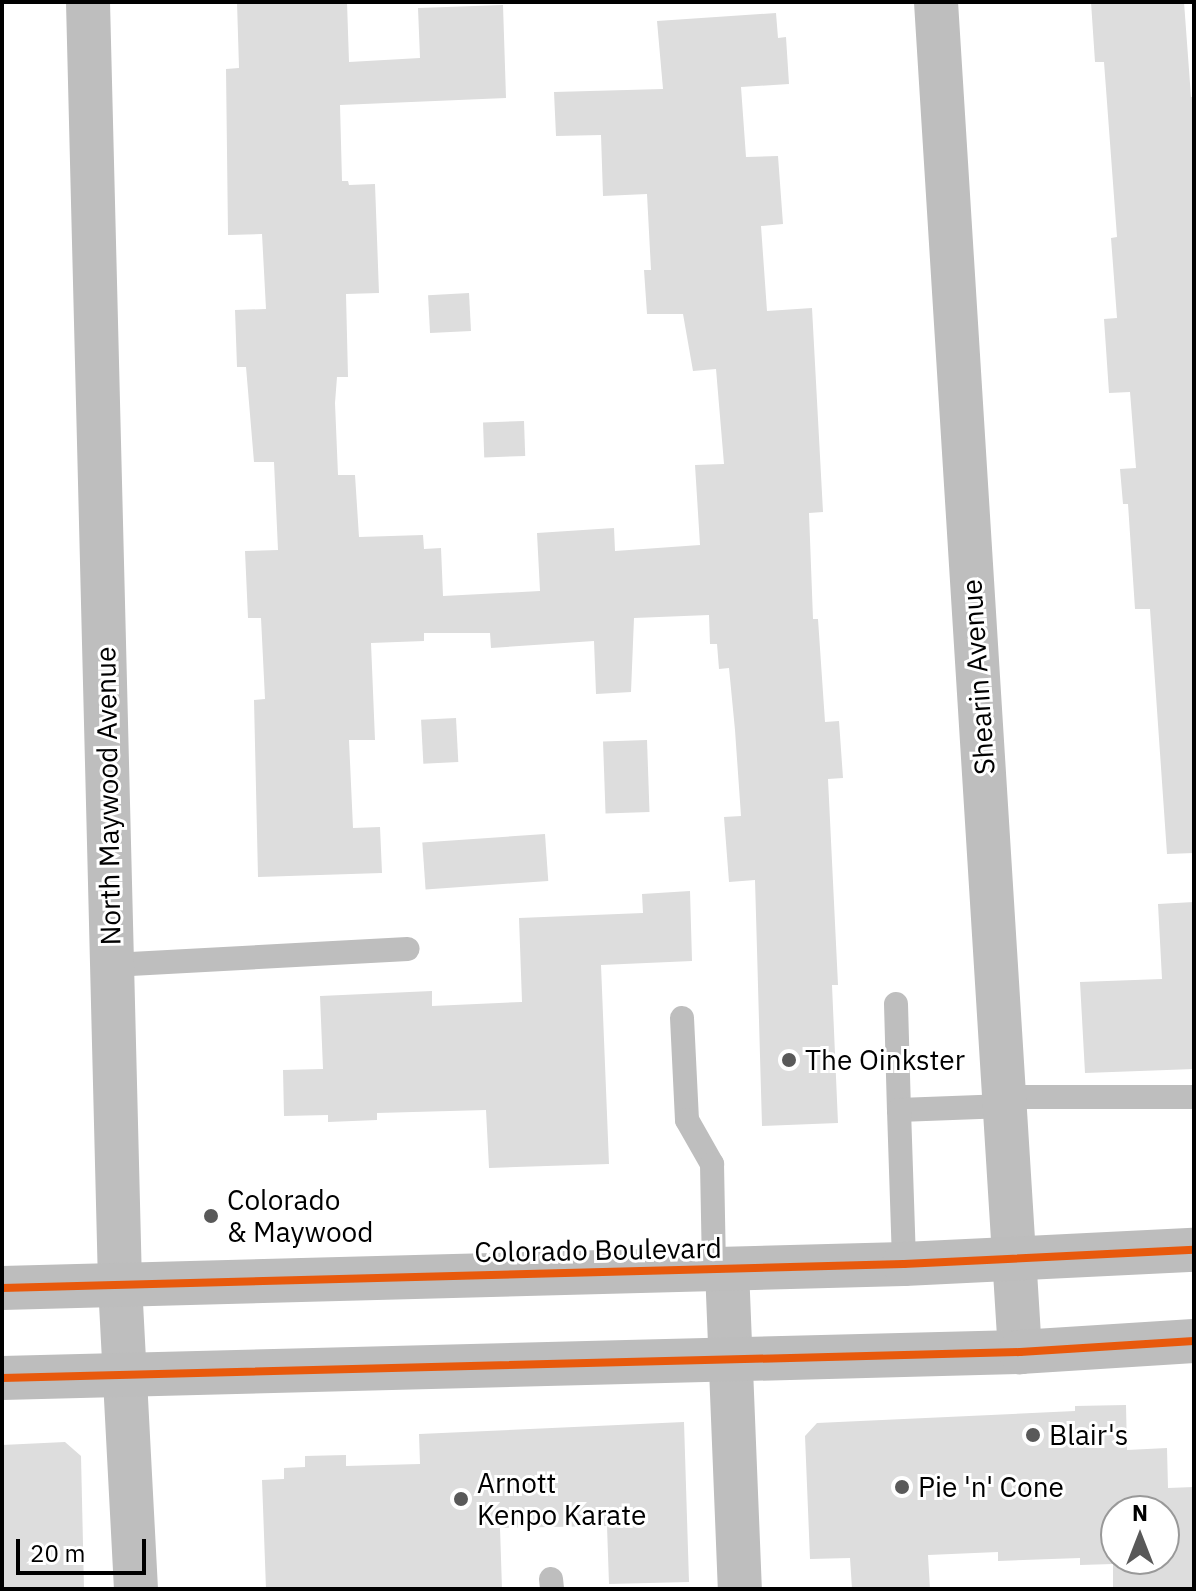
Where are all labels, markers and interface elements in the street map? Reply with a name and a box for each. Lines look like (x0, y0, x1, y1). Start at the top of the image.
street label: Shearin Avenue (954, 578, 1002, 776)
street label: North Maywood Avenue (89, 646, 127, 946)
place label: The Oinkster (805, 1043, 965, 1077)
marker: The Oinkster (780, 1051, 798, 1069)
place label: Colorado & Maywood (227, 1183, 374, 1249)
marker: Colorado & Maywood (202, 1207, 220, 1225)
street label: Colorado Boulevard (474, 1231, 722, 1269)
place label: Blair's (1049, 1418, 1128, 1452)
marker: Blair's (1024, 1426, 1042, 1444)
place label: Arnott Kenpo Karate (477, 1466, 646, 1532)
place label: Pie 'n' Cone (918, 1470, 1064, 1504)
marker: Pie 'n' Cone (893, 1478, 911, 1496)
marker: Arnott Kenpo Karate (452, 1490, 470, 1508)
north arrow (1100, 1495, 1180, 1575)
text: N (1132, 1498, 1148, 1527)
scale bar (20, 1523, 150, 1573)
text: 20 m (30, 1537, 85, 1569)

